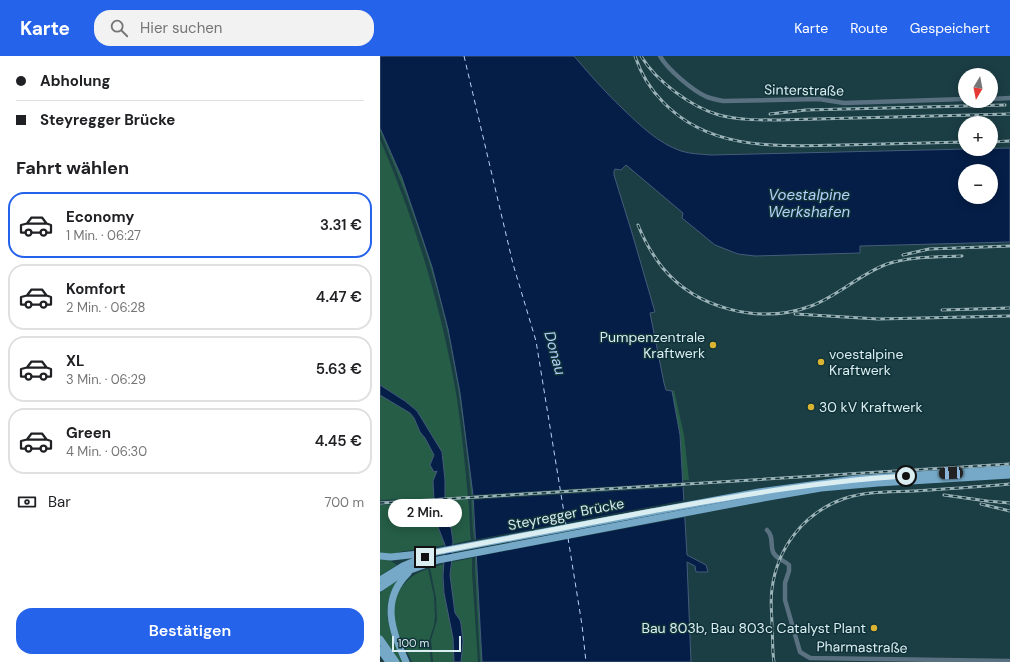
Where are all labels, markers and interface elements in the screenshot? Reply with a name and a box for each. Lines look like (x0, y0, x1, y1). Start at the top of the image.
search box (94, 10, 374, 46)
text: Karte (20, 16, 70, 41)
icon: search (108, 17, 130, 39)
text: Hier suchen (140, 18, 222, 38)
text: Karte (794, 19, 828, 37)
text: Route (850, 19, 888, 37)
text: Gespeichert (910, 19, 990, 37)
north arrow (958, 68, 998, 108)
map controls (958, 68, 998, 204)
text: Abholung (40, 71, 110, 91)
street label: Sinterstraße (764, 80, 844, 100)
text: Steyregger Brücke (40, 110, 175, 130)
button: + (958, 116, 998, 156)
text: Fahrt wählen (16, 156, 129, 180)
button: − (958, 164, 998, 204)
water label: Voestalpine Werkshafen (768, 185, 850, 222)
icon: car (18, 207, 54, 243)
text: Economy (66, 207, 134, 227)
text: 3.31 € (320, 215, 362, 235)
text: 1 Min. · 06:27 (66, 227, 141, 244)
icon: car (18, 279, 54, 315)
text: Komfort (66, 279, 125, 299)
text: 4.47 € (316, 287, 362, 307)
text: 2 Min. · 06:28 (66, 299, 145, 316)
place label: Pumpenzentrale Kraftwerk (600, 328, 705, 362)
water label: Donau (540, 329, 571, 378)
marker: Pumpenzentrale Kraftwerk (708, 340, 718, 350)
place label: voestalpine Kraftwerk (829, 345, 903, 379)
icon: car (18, 351, 54, 387)
text: XL (66, 351, 84, 371)
marker: voestalpine Kraftwerk (816, 357, 826, 367)
text: 5.63 € (316, 359, 362, 379)
text: 3 Min. · 06:29 (66, 371, 146, 388)
place label: 30 kV Kraftwerk (819, 398, 923, 416)
marker: 30 kV Kraftwerk (806, 402, 816, 412)
icon: car (18, 423, 54, 459)
text: Green (66, 423, 111, 443)
text: 4.45 € (315, 431, 362, 451)
text: 4 Min. · 06:30 (66, 443, 147, 460)
car (939, 466, 963, 480)
route start (897, 467, 915, 485)
icon: cash (16, 491, 38, 513)
text: Bar (48, 492, 71, 512)
text: 700 m (324, 494, 364, 511)
street label: Steyregger Brücke (506, 494, 626, 534)
callout: 2 Min. (388, 499, 462, 527)
text: 2 Min. (407, 504, 443, 521)
route end (416, 548, 434, 566)
button: Bestätigen (16, 608, 364, 654)
place label: Bau 803b, Bau 803c Catalyst Plant (642, 619, 866, 637)
marker: Bau 803b, Bau 803c Catalyst Plant (869, 623, 879, 633)
scale bar (392, 634, 461, 653)
text: 100 m (398, 636, 429, 650)
street label: Pharmastraße (816, 637, 908, 657)

